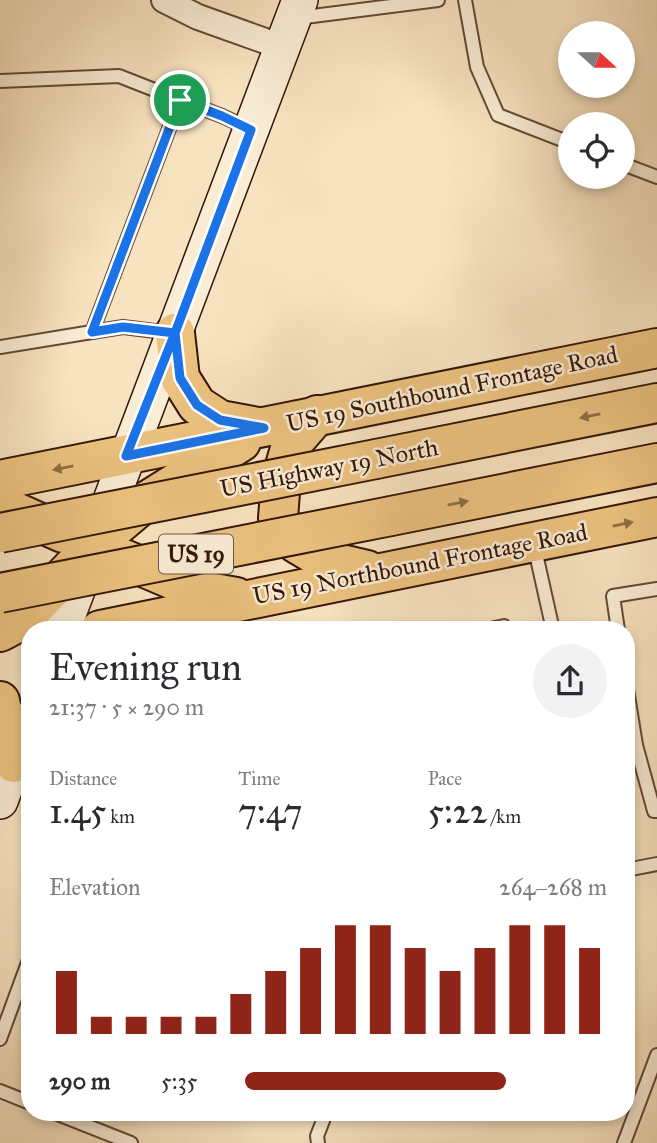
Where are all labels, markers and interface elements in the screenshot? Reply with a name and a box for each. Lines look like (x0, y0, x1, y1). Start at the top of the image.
north arrow (558, 21, 635, 98)
map controls (558, 21, 635, 189)
pin (150, 70, 210, 130)
icon: arrive (161, 81, 199, 119)
button: locate (558, 112, 635, 189)
street label: US 19 Southbound Frontage Road (284, 339, 620, 439)
one-way arrow (579, 411, 601, 422)
street label: US Highway 19 North (217, 432, 441, 504)
one-way arrow (52, 463, 74, 474)
one-way arrow (447, 497, 469, 508)
street label: US 19 Northbound Frontage Road (250, 517, 590, 611)
one-way arrow (612, 518, 634, 529)
road number: US 19 (159, 534, 233, 574)
text: Evening run (49, 644, 242, 690)
button: share (533, 644, 607, 718)
text: 21:37 · 5 × 290 m (49, 693, 204, 721)
text: Distance (49, 767, 117, 790)
text: Time (238, 767, 280, 790)
text: Pace (428, 767, 462, 790)
text: 1.45 (49, 790, 106, 833)
text: 7:47 (238, 790, 302, 833)
text: 5:22 (428, 790, 487, 833)
text: km (106, 805, 135, 828)
text: /km (487, 805, 521, 828)
text: Elevation (49, 873, 140, 901)
text: 264–268 m (499, 873, 607, 901)
text: 290 m (49, 1067, 110, 1095)
text: 5:35 (161, 1067, 197, 1095)

